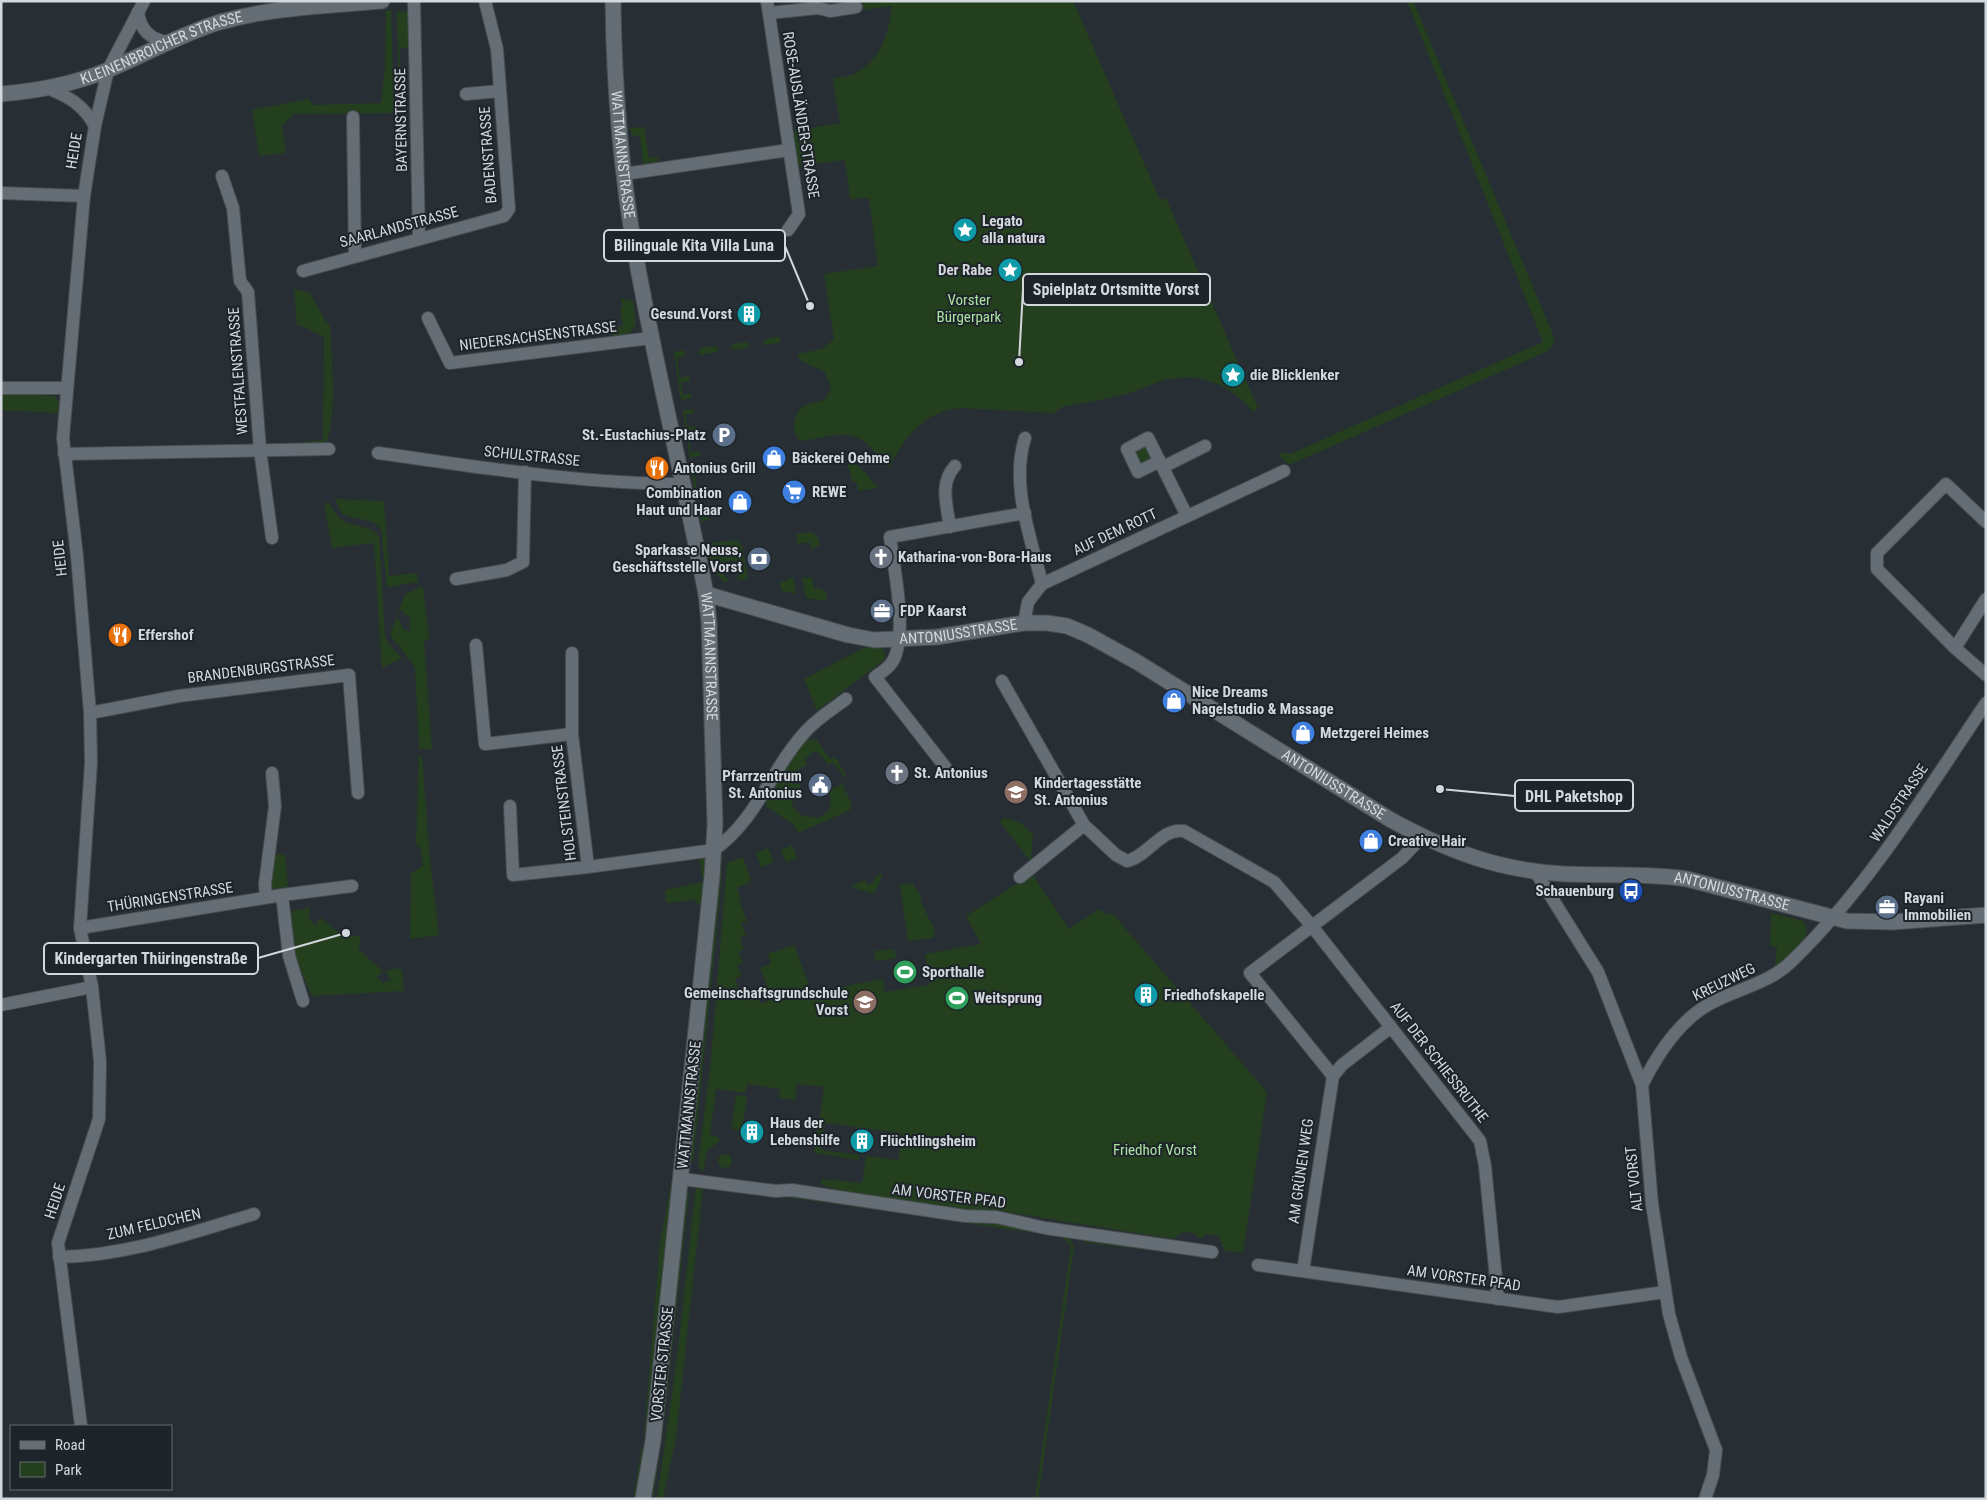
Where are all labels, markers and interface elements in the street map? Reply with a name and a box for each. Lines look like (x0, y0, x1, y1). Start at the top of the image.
street label: KLEINENBROICHER STRASSE (78, 8, 244, 88)
street label: ROSE-AUSLÄNDER-STRASSE (779, 30, 823, 200)
street label: BAYERNSTRASSE (391, 68, 411, 172)
street label: WATTMANNSTRASSE (607, 90, 639, 220)
street label: BADENSTRASSE (476, 106, 500, 204)
street label: HEIDE (62, 132, 86, 170)
street label: SAARLANDSTRASSE (338, 203, 460, 251)
place label: Legato alla natura (982, 212, 1045, 247)
place icon: Legato alla natura (952, 217, 978, 243)
callout: Bilinguale Kita Villa Luna (604, 230, 785, 261)
text: Bilinguale Kita Villa Luna (614, 236, 775, 255)
place icon: Der Rabe (997, 257, 1023, 283)
place label: Der Rabe (938, 261, 992, 279)
callout: Spielplatz Ortsmitte Vorst (1023, 274, 1210, 305)
text: Spielplatz Ortsmitte Vorst (1033, 280, 1199, 299)
park label: Vorster Bürgerpark (937, 291, 1002, 326)
building icon: Gesund.Vorst (736, 301, 762, 327)
place label: Gesund.Vorst (651, 305, 732, 323)
street label: WESTFALENSTRASSE (225, 306, 251, 436)
street label: NIEDERSACHSENSTRASSE (458, 317, 618, 355)
place icon: die Blicklenker (1220, 362, 1246, 388)
place label: die Blicklenker (1250, 366, 1339, 384)
parking icon: St.-Eustachius-Platz (711, 422, 737, 448)
place label: St.-Eustachius-Platz (582, 426, 706, 444)
street label: SCHULSTRASSE (483, 442, 581, 470)
shop icon: Bäckerei Oehme (761, 445, 787, 471)
place label: Bäckerei Oehme (792, 449, 890, 467)
restaurant icon: Antonius Grill (644, 455, 670, 481)
place label: Antonius Grill (674, 459, 756, 477)
supermarket icon: REWE (781, 479, 807, 505)
place label: REWE (812, 483, 846, 501)
place label: Combination Haut und Haar (636, 484, 722, 519)
shop icon: Combination Haut und Haar (727, 489, 753, 515)
street label: AUF DEM ROTT (1070, 505, 1160, 559)
street label: HEIDE (49, 539, 71, 577)
place label: Sparkasse Neuss, Geschäftsstelle Vorst (613, 541, 742, 576)
church icon: Katharina-von-Bora-Haus (868, 544, 894, 570)
bank icon: Sparkasse Neuss, Geschäftsstelle Vorst (746, 546, 772, 572)
place label: Katharina-von-Bora-Haus (898, 548, 1052, 566)
street label: WATTMANNSTRASSE (697, 591, 721, 721)
office icon: FDP Kaarst (869, 598, 895, 624)
place label: FDP Kaarst (900, 602, 967, 620)
street label: ANTONIUSSTRASSE (899, 615, 1019, 648)
restaurant icon: Effershof (107, 622, 133, 648)
place label: Effershof (138, 626, 194, 644)
street label: BRANDENBURGSTRASSE (186, 651, 336, 687)
place label: Nice Dreams Nagelstudio & Massage (1192, 683, 1334, 718)
shop icon: Nice Dreams Nagelstudio & Massage (1161, 688, 1187, 714)
shop icon: Metzgerei Heimes (1290, 720, 1316, 746)
place label: Metzgerei Heimes (1320, 724, 1429, 742)
street label: HOLSTEINSTRASSE (548, 744, 580, 862)
street label: ANTONIUSSTRASSE (1278, 745, 1389, 823)
church icon: St. Antonius (884, 760, 910, 786)
street label: WALDSTRASSE (1866, 760, 1932, 846)
place label: St. Antonius (914, 764, 988, 782)
place label: Pfarrzentrum St. Antonius (722, 767, 802, 802)
public building icon: Pfarrzentrum St. Antonius (807, 772, 833, 798)
place label: Kindertagesstätte St. Antonius (1034, 774, 1141, 809)
school or university icon: Kindertagesstätte St. Antonius (1003, 779, 1029, 805)
callout: DHL Paketshop (1515, 780, 1633, 811)
text: DHL Paketshop (1525, 787, 1623, 806)
shop icon: Creative Hair (1358, 828, 1384, 854)
place label: Creative Hair (1388, 832, 1466, 850)
street label: ANTONIUSSTRASSE (1673, 868, 1792, 915)
street label: THÜRINGENSTRASSE (106, 878, 234, 916)
bus stop icon: Schauenburg (1618, 878, 1644, 904)
place label: Schauenburg (1535, 882, 1614, 900)
place label: Rayani Immobilien (1904, 889, 1971, 924)
office icon: Rayani Immobilien (1874, 894, 1900, 920)
callout: Kindergarten Thüringenstraße (44, 943, 258, 974)
text: Kindergarten Thüringenstraße (54, 949, 248, 968)
sports icon: Sporthalle (892, 959, 918, 985)
street label: KREUZWEG (1690, 959, 1758, 1005)
place label: Sporthalle (922, 963, 984, 981)
building icon: Friedhofskapelle (1133, 982, 1159, 1008)
place label: Gemeinschaftsgrundschule Vorst (684, 984, 848, 1019)
sports icon: Weitsprung (944, 985, 970, 1011)
place label: Friedhofskapelle (1164, 986, 1264, 1004)
school or university icon: Gemeinschaftsgrundschule Vorst (852, 989, 878, 1015)
place label: Weitsprung (974, 989, 1042, 1007)
street label: AUF DER SCHIESSRUTHE (1386, 998, 1492, 1126)
street label: WATTMANNSTRASSE (673, 1040, 705, 1170)
place label: Haus der Lebenshilfe (770, 1114, 840, 1149)
street label: AM GRÜNEN WEG (1285, 1117, 1317, 1225)
building icon: Haus der Lebenshilfe (739, 1119, 765, 1145)
building icon: Flüchtlingsheim (849, 1128, 875, 1154)
place label: Flüchtlingsheim (880, 1132, 976, 1150)
park label: Friedhof Vorst (1113, 1141, 1197, 1159)
street label: ALT VORST (1622, 1145, 1646, 1213)
street label: AM VORSTER PFAD (891, 1180, 1007, 1212)
street label: HEIDE (41, 1181, 69, 1221)
street label: ZUM FELDCHEN (105, 1204, 203, 1244)
street label: AM VORSTER PFAD (1406, 1261, 1522, 1295)
street label: VORSTER STRASSE (647, 1306, 677, 1422)
legend (10, 1425, 172, 1490)
text: Road (55, 1436, 85, 1454)
text: Park (55, 1461, 82, 1479)

